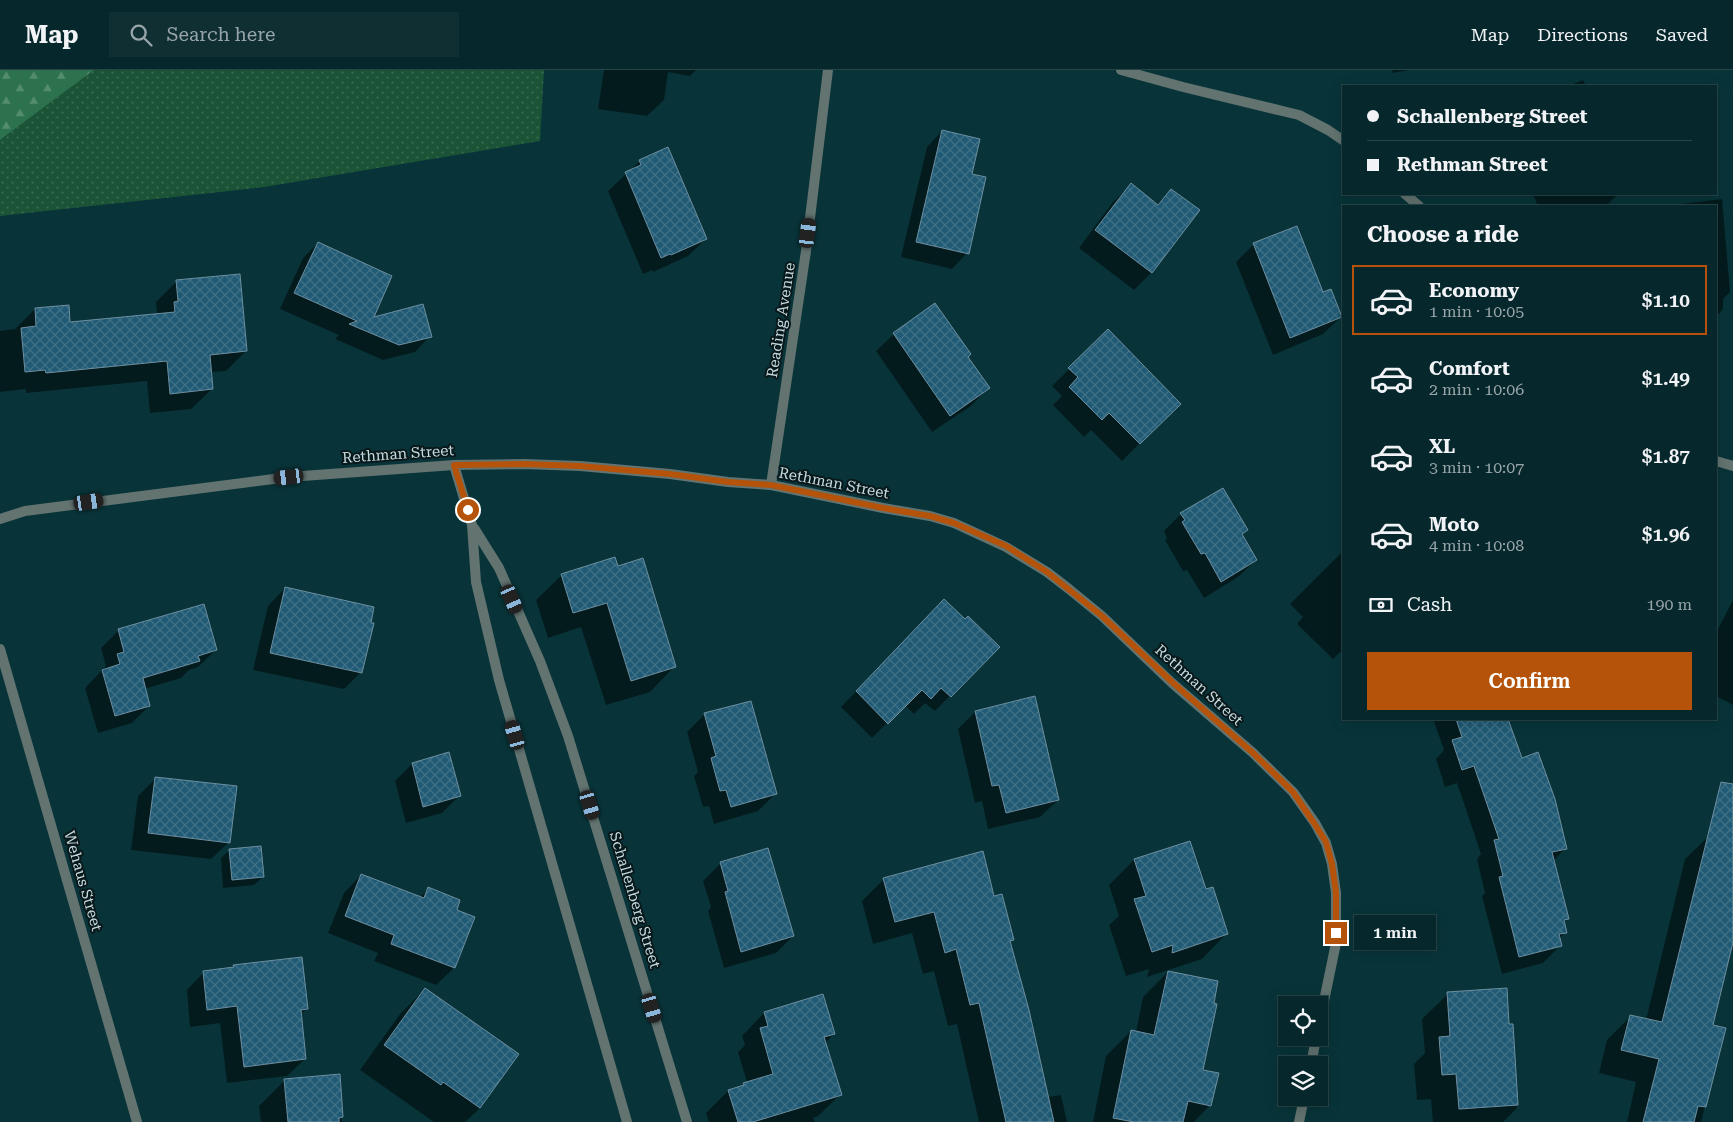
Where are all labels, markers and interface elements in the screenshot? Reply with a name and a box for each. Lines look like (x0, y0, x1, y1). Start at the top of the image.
search box (109, 12, 459, 57)
text: Map (25, 21, 79, 49)
icon: search (127, 21, 155, 49)
text: Search here (167, 23, 275, 46)
text: Map (1471, 24, 1509, 45)
text: Directions (1537, 24, 1628, 45)
text: Saved (1656, 24, 1708, 45)
text: Schallenberg Street (1397, 105, 1588, 128)
text: Rethman Street (1397, 153, 1548, 176)
car (798, 217, 817, 249)
text: Choose a ride (1367, 222, 1519, 247)
street label: Reading Avenue (763, 261, 799, 379)
icon: car (1369, 278, 1414, 323)
text: Economy (1429, 279, 1519, 302)
text: $1.10 (1642, 289, 1690, 312)
text: 1 min · 10:05 (1429, 302, 1524, 321)
icon: car (1369, 356, 1414, 401)
text: Comfort (1429, 357, 1510, 380)
text: $1.49 (1642, 367, 1690, 390)
text: 2 min · 10:06 (1429, 380, 1524, 399)
icon: car (1369, 434, 1414, 479)
text: XL (1429, 435, 1455, 458)
street label: Rethman Street (341, 441, 455, 467)
text: $1.87 (1642, 445, 1690, 468)
text: 3 min · 10:07 (1429, 458, 1524, 477)
street label: Rethman Street (777, 463, 891, 503)
car (273, 468, 304, 486)
car (73, 492, 104, 512)
route start (457, 499, 479, 521)
icon: car (1369, 512, 1414, 557)
text: Moto (1429, 513, 1479, 536)
text: $1.96 (1642, 523, 1690, 546)
text: 4 min · 10:08 (1429, 536, 1524, 555)
car (499, 582, 524, 616)
icon: cash (1367, 591, 1395, 619)
text: Cash (1407, 593, 1452, 616)
text: 190 m (1646, 595, 1692, 614)
street label: Rethman Street (1151, 641, 1247, 729)
button: Confirm (1367, 652, 1692, 710)
car (503, 719, 526, 751)
car (578, 788, 601, 822)
street label: Wehaus Street (60, 829, 106, 934)
street label: Schallenberg Street (606, 830, 664, 971)
callout: 1 min (1354, 916, 1436, 950)
route end (1325, 922, 1347, 944)
text: 1 min (1373, 923, 1417, 942)
car (640, 991, 663, 1025)
map controls (1278, 996, 1328, 1106)
button: locate (1278, 996, 1328, 1046)
button: layers (1278, 1056, 1328, 1106)

